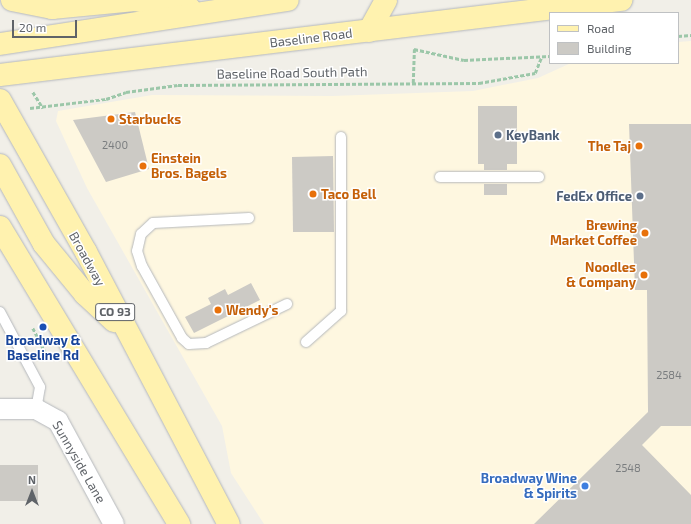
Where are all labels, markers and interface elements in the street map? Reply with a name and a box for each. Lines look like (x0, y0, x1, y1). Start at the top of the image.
scale bar (14, 12, 79, 38)
legend (549, 12, 679, 64)
text: 20 m (19, 20, 46, 34)
text: Road (587, 21, 615, 35)
street label: Baseline Road (269, 25, 353, 51)
text: Building (587, 41, 631, 55)
street label: Baseline Road South Path (216, 64, 368, 82)
place label: Starbucks (119, 111, 181, 127)
marker: Starbucks (106, 114, 116, 124)
place label: KeyBank (506, 127, 559, 143)
marker: KeyBank (493, 130, 503, 140)
house number: 2400 (102, 138, 128, 152)
place label: The Taj (588, 138, 631, 154)
marker: The Taj (634, 141, 644, 151)
place label: Einstein Bros. Bagels (151, 151, 227, 182)
marker: Einstein Bros. Bagels (138, 161, 148, 171)
place label: Taco Bell (321, 186, 376, 202)
place label: FedEx Office (556, 188, 632, 204)
marker: Taco Bell (308, 189, 318, 199)
marker: FedEx Office (635, 191, 645, 201)
place label: Brewing Market Coffee (550, 218, 637, 249)
marker: Brewing Market Coffee (640, 228, 650, 238)
street label: Broadway (66, 229, 108, 289)
place label: Noodles & Company (566, 260, 636, 291)
marker: Noodles & Company (639, 270, 649, 280)
road number: CO 93 (95, 302, 135, 322)
place label: Wendy's (226, 302, 278, 318)
marker: Wendy's (213, 305, 223, 315)
marker: Broadway & Baseline Rd (38, 322, 48, 332)
place label: Broadway & Baseline Rd (5, 333, 81, 364)
house number: 2584 (656, 368, 682, 382)
street label: Sunnyside Lane (49, 418, 109, 506)
house number: 2548 (615, 461, 641, 475)
place label: Broadway Wine & Spirits (480, 471, 577, 502)
north arrow (12, 472, 52, 512)
text: N (28, 473, 36, 486)
marker: Broadway Wine & Spirits (580, 481, 590, 491)

